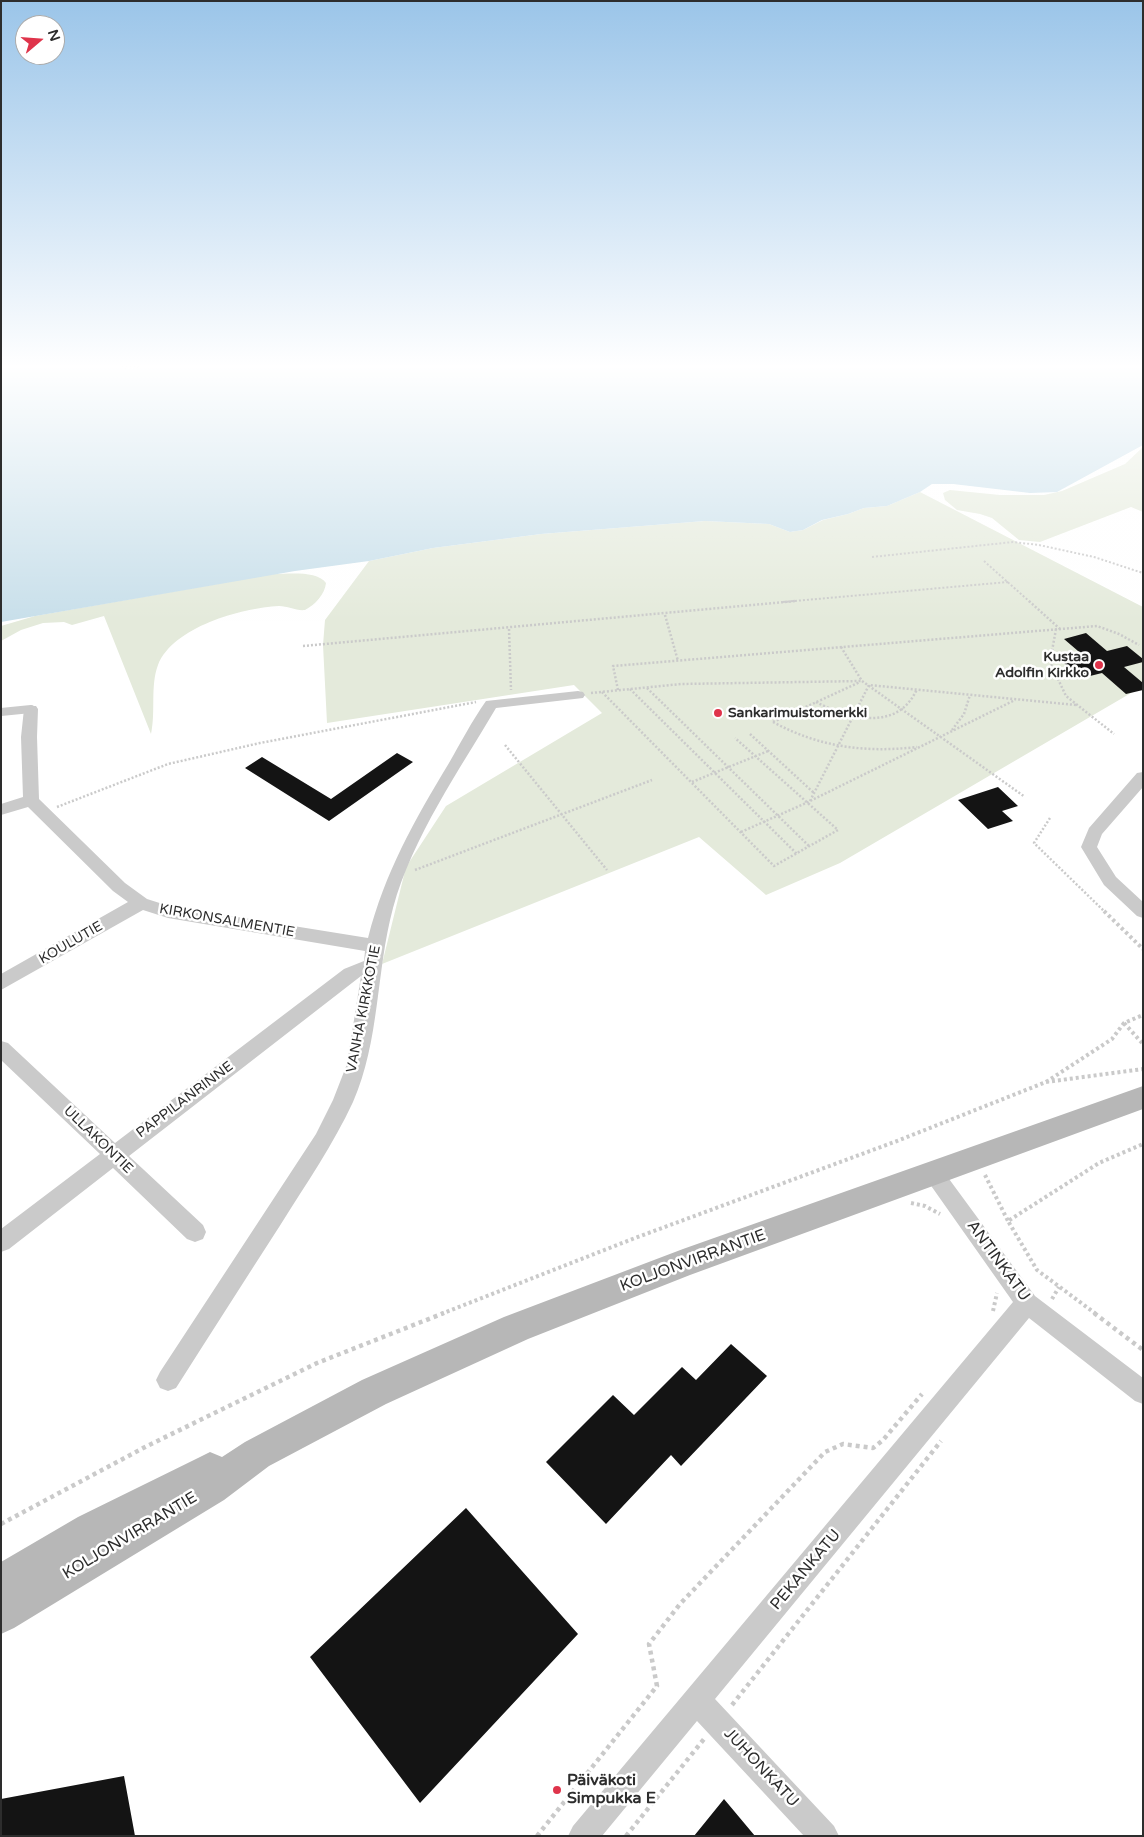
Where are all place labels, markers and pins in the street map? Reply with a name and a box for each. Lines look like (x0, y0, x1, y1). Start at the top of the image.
place label: Kustaa Adolfin Kirkko (995, 649, 1089, 682)
marker: Kustaa Adolfin Kirkko (1093, 659, 1105, 671)
place label: Sankarimuistomerkki (728, 705, 867, 721)
marker: Sankarimuistomerkki (712, 707, 724, 719)
place label: Päiväkoti Simpukka E (567, 1771, 656, 1809)
marker: Päiväkoti Simpukka E (551, 1784, 563, 1796)

